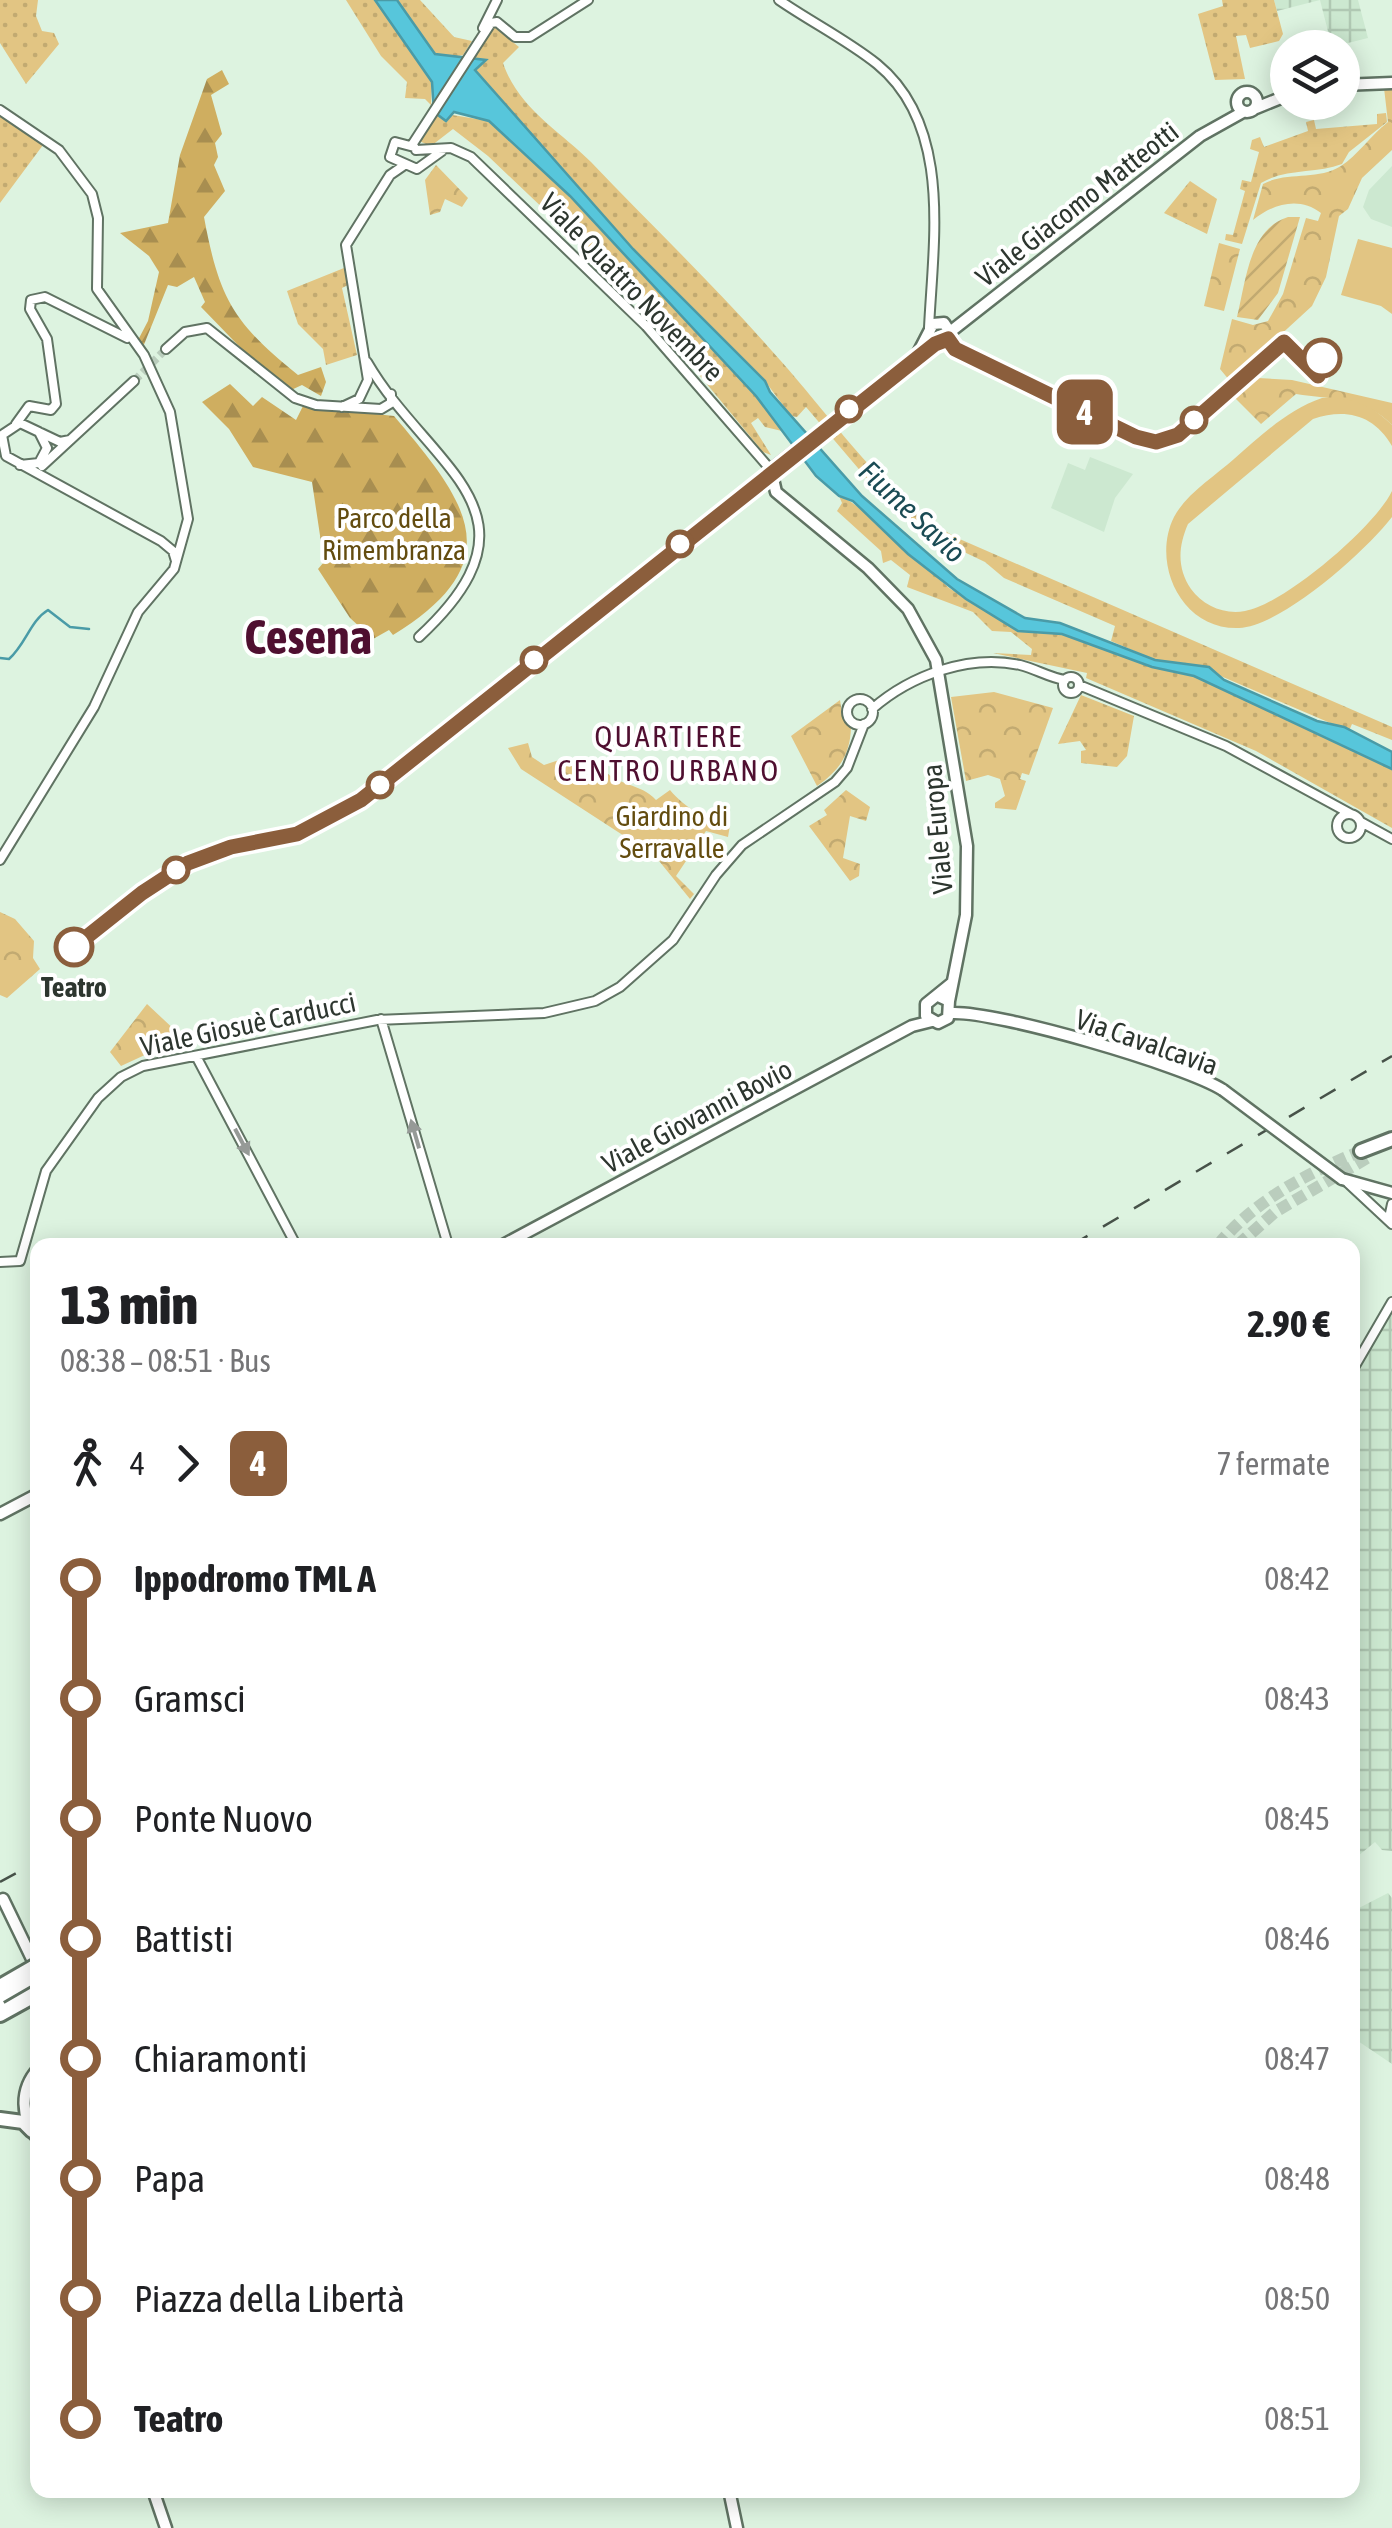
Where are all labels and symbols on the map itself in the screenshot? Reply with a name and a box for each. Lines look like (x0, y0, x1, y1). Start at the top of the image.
street label: Viale Giacomo Matteotti (970, 115, 1184, 293)
street label: Viale Quattro Novembre (534, 186, 730, 388)
unlabelled marker (1303, 339, 1341, 377)
line badge: 4 (1052, 380, 1118, 444)
unlabelled marker (836, 396, 862, 422)
unlabelled marker (1181, 407, 1207, 433)
water label: Fiume Savio (853, 454, 973, 569)
park label: Parco della Rimembranza (322, 502, 466, 566)
unlabelled marker (667, 531, 693, 557)
district label: Cesena (244, 609, 372, 664)
unlabelled marker (521, 647, 547, 673)
district label: QUARTIERE CENTRO URBANO (558, 719, 780, 787)
street label: Viale Europa (915, 763, 959, 895)
unlabelled marker (367, 772, 393, 798)
park label: Giardino di Serravalle (616, 800, 728, 864)
unlabelled marker (163, 857, 189, 883)
marker: Teatro (55, 928, 93, 966)
place label: Teatro (41, 971, 107, 1003)
street label: Viale Giosuè Carducci (138, 986, 358, 1062)
street label: Via Cavalcavia (1072, 1003, 1222, 1081)
street label: Viale Giovanni Bovio (597, 1053, 797, 1179)
one-way arrow (407, 1119, 422, 1149)
one-way arrow (233, 1127, 250, 1156)

